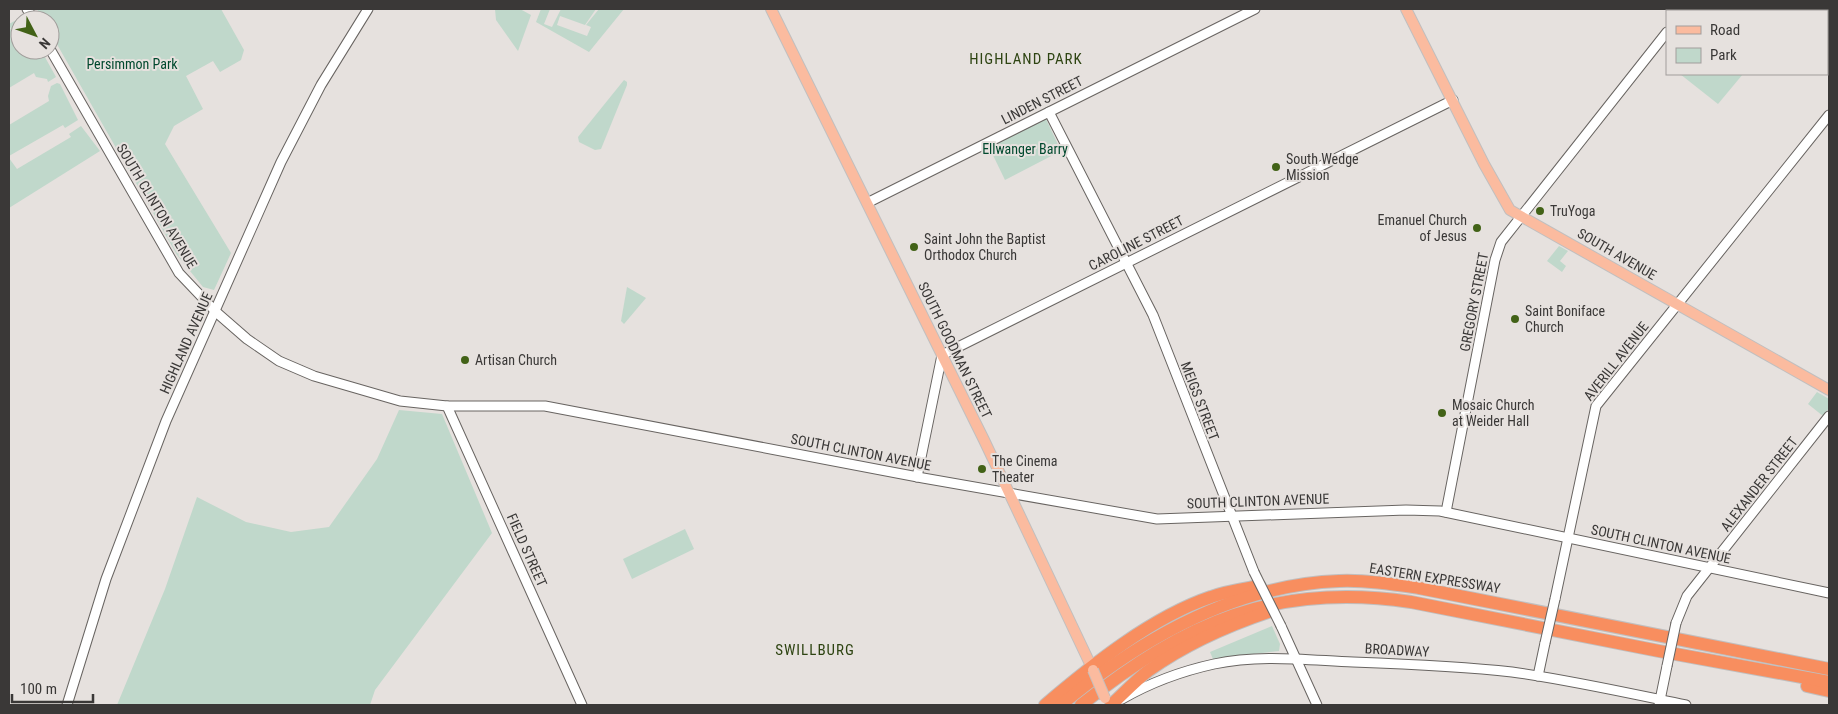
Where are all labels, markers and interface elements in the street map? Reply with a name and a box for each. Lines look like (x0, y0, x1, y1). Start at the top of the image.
north arrow (10, 10, 60, 60)
legend (1666, 10, 1828, 75)
text: Road (1710, 21, 1740, 39)
text: N (36, 35, 54, 52)
text: Park (1710, 46, 1737, 64)
district label: HIGHLAND PARK (969, 50, 1083, 68)
park label: Persimmon Park (86, 56, 178, 72)
street label: LINDEN STREET (999, 73, 1085, 127)
street label: SOUTH CLINTON AVENUE (113, 141, 201, 271)
park label: Ellwanger Barry (982, 141, 1068, 157)
place label: South Wedge Mission (1286, 151, 1359, 183)
marker: South Wedge Mission (1270, 161, 1282, 173)
place label: TruYoga (1550, 203, 1595, 219)
marker: TruYoga (1534, 205, 1546, 217)
street label: CAROLINE STREET (1086, 212, 1186, 274)
place label: Emanuel Church of Jesus (1377, 212, 1467, 244)
marker: Emanuel Church of Jesus (1471, 222, 1483, 234)
street label: SOUTH AVENUE (1575, 225, 1659, 283)
place label: Saint John the Baptist Orthodox Church (924, 231, 1046, 263)
marker: Saint John the Baptist Orthodox Church (908, 241, 920, 253)
street label: GREGORY STREET (1457, 251, 1491, 353)
street label: SOUTH GOODMAN STREET (915, 279, 995, 421)
street label: HIGHLAND AVENUE (156, 290, 216, 396)
place label: Saint Boniface Church (1525, 303, 1606, 335)
marker: Saint Boniface Church (1509, 313, 1521, 325)
street label: AVERILL AVENUE (1580, 318, 1652, 404)
place label: Artisan Church (475, 352, 557, 368)
marker: Artisan Church (459, 354, 471, 366)
street label: MEIGS STREET (1178, 359, 1222, 443)
place label: Mosaic Church at Weider Hall (1452, 397, 1534, 429)
marker: Mosaic Church at Weider Hall (1436, 407, 1448, 419)
street label: SOUTH CLINTON AVENUE (790, 431, 932, 473)
street label: ALEXANDER STREET (1717, 434, 1801, 534)
place label: The Cinema Theater (992, 453, 1058, 485)
marker: The Cinema Theater (976, 463, 988, 475)
street label: SOUTH CLINTON AVENUE (1187, 491, 1330, 511)
street label: FIELD STREET (504, 511, 550, 589)
street label: SOUTH CLINTON AVENUE (1590, 521, 1732, 567)
street label: EASTERN EXPRESSWAY (1368, 560, 1502, 596)
street label: BROADWAY (1364, 640, 1430, 660)
district label: SWILLBURG (775, 641, 855, 659)
scale bar (12, 672, 94, 704)
text: 100 m (20, 680, 57, 698)

